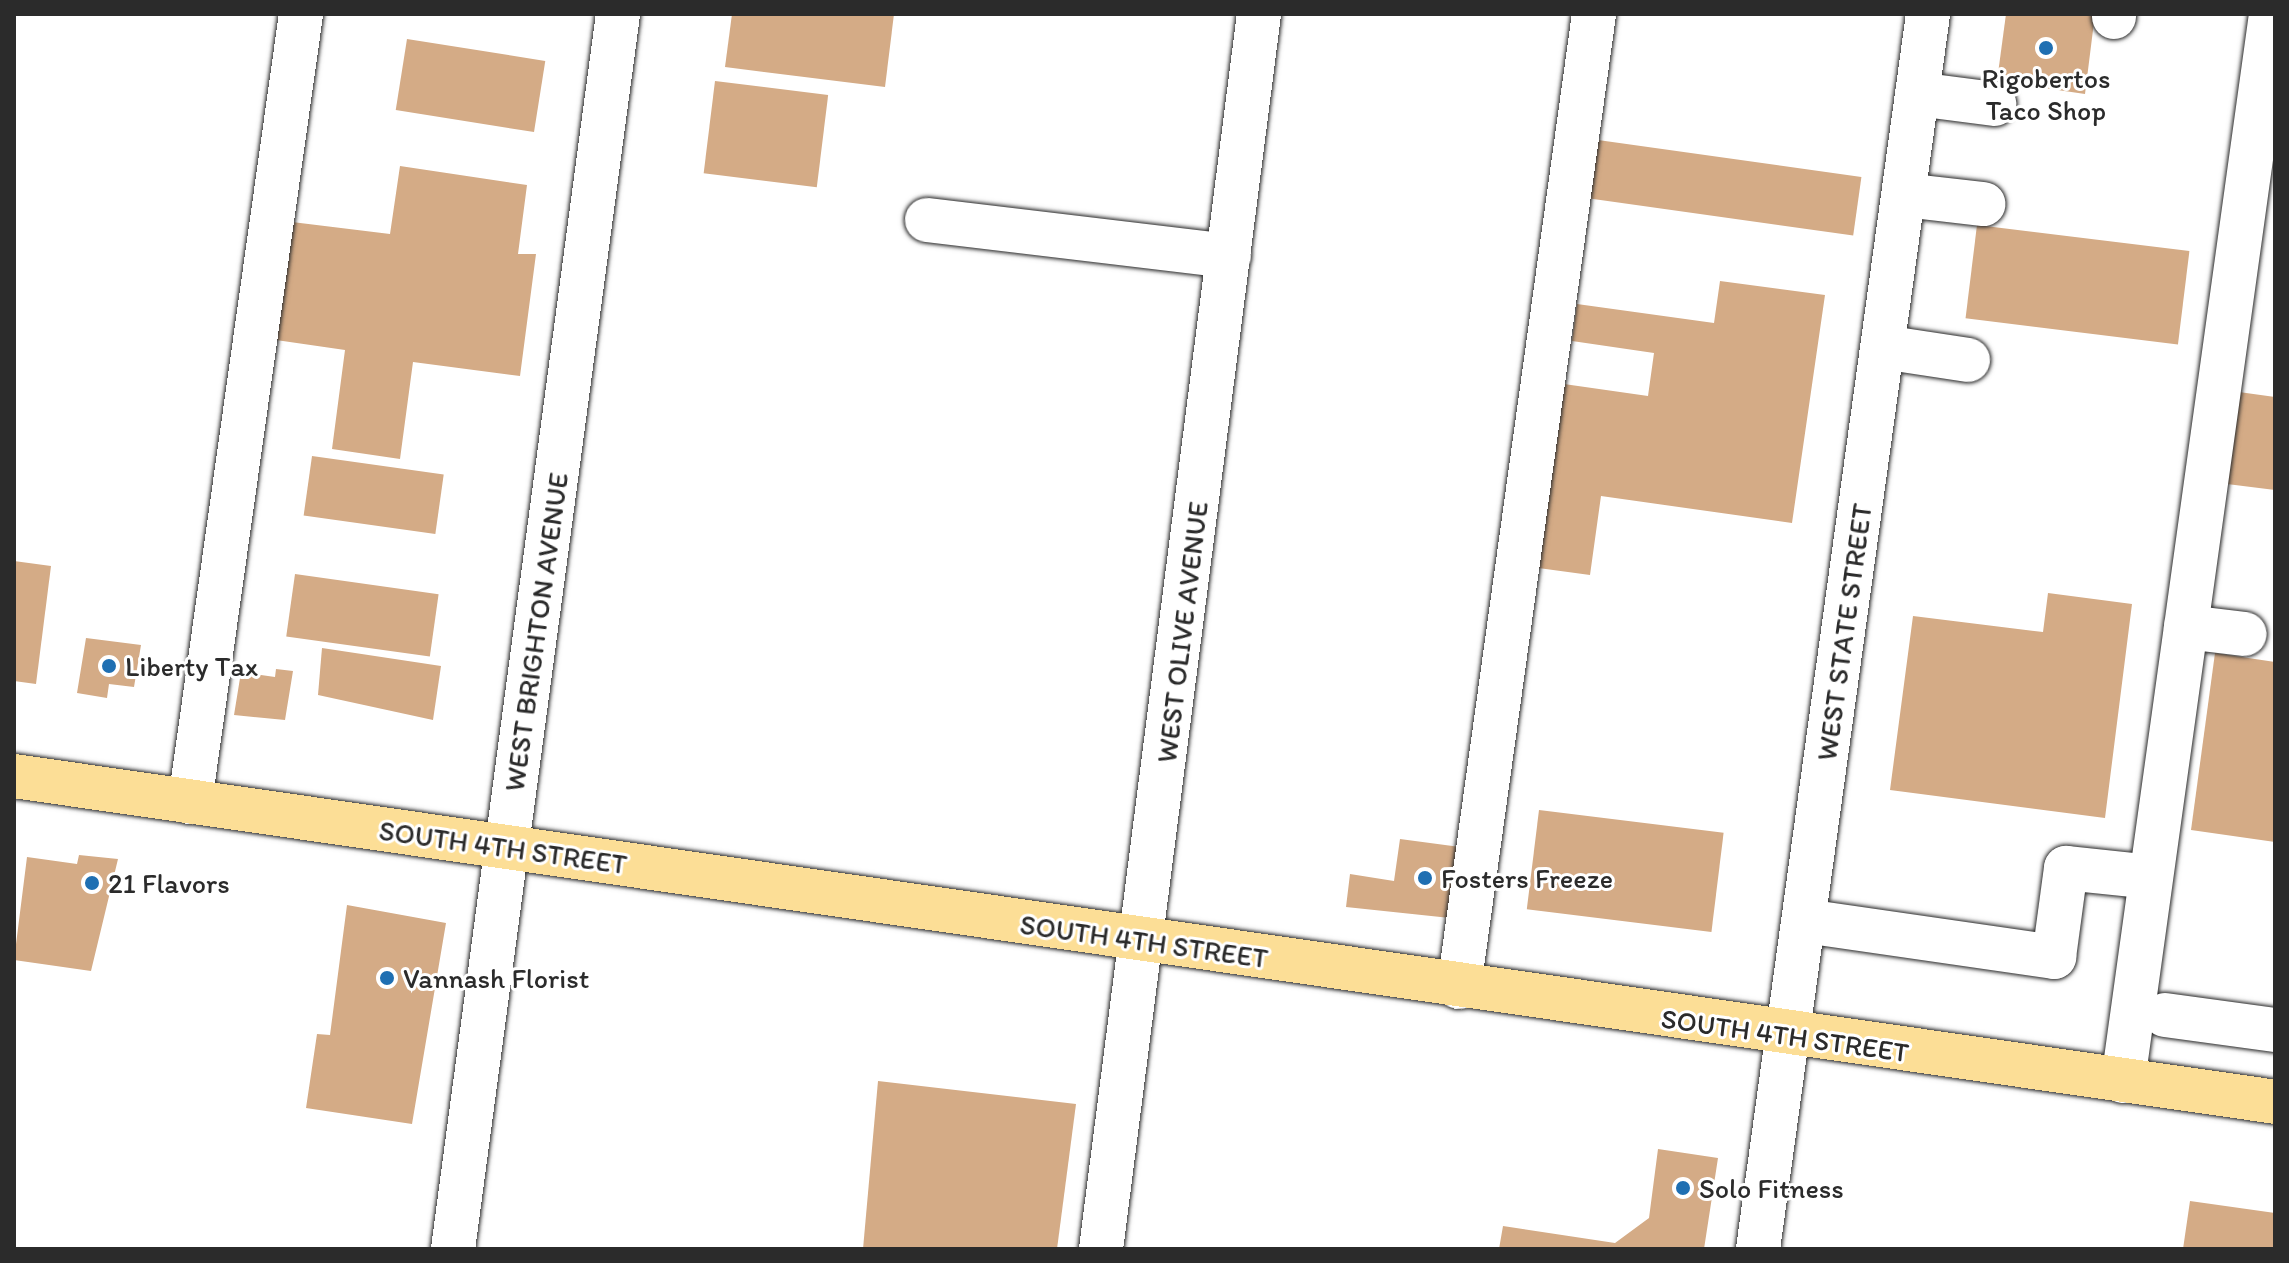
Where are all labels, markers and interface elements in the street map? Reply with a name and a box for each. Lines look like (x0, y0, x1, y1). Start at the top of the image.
marker: Rigobertos Taco Shop (2037, 39, 2055, 57)
place label: Rigobertos Taco Shop (1981, 61, 2111, 127)
street label: WEST BRIGHTON AVENUE (497, 469, 575, 795)
street label: WEST OLIVE AVENUE (1150, 501, 1214, 763)
street label: WEST STATE STREET (1809, 501, 1879, 763)
place label: Liberty Tax (125, 649, 256, 683)
marker: Liberty Tax (100, 657, 118, 675)
street label: SOUTH 4TH STREET (377, 813, 629, 881)
place label: Fosters Freeze (1441, 861, 1613, 895)
place label: 21 Flavors (108, 866, 230, 900)
marker: Fosters Freeze (1416, 869, 1434, 887)
marker: 21 Flavors (83, 874, 101, 892)
street label: SOUTH 4TH STREET (1018, 907, 1270, 975)
place label: Vannash Florist (403, 961, 589, 995)
marker: Vannash Florist (378, 969, 396, 987)
street label: SOUTH 4TH STREET (1659, 1001, 1911, 1069)
place label: Solo Fitness (1699, 1171, 1843, 1205)
marker: Solo Fitness (1674, 1179, 1692, 1197)

